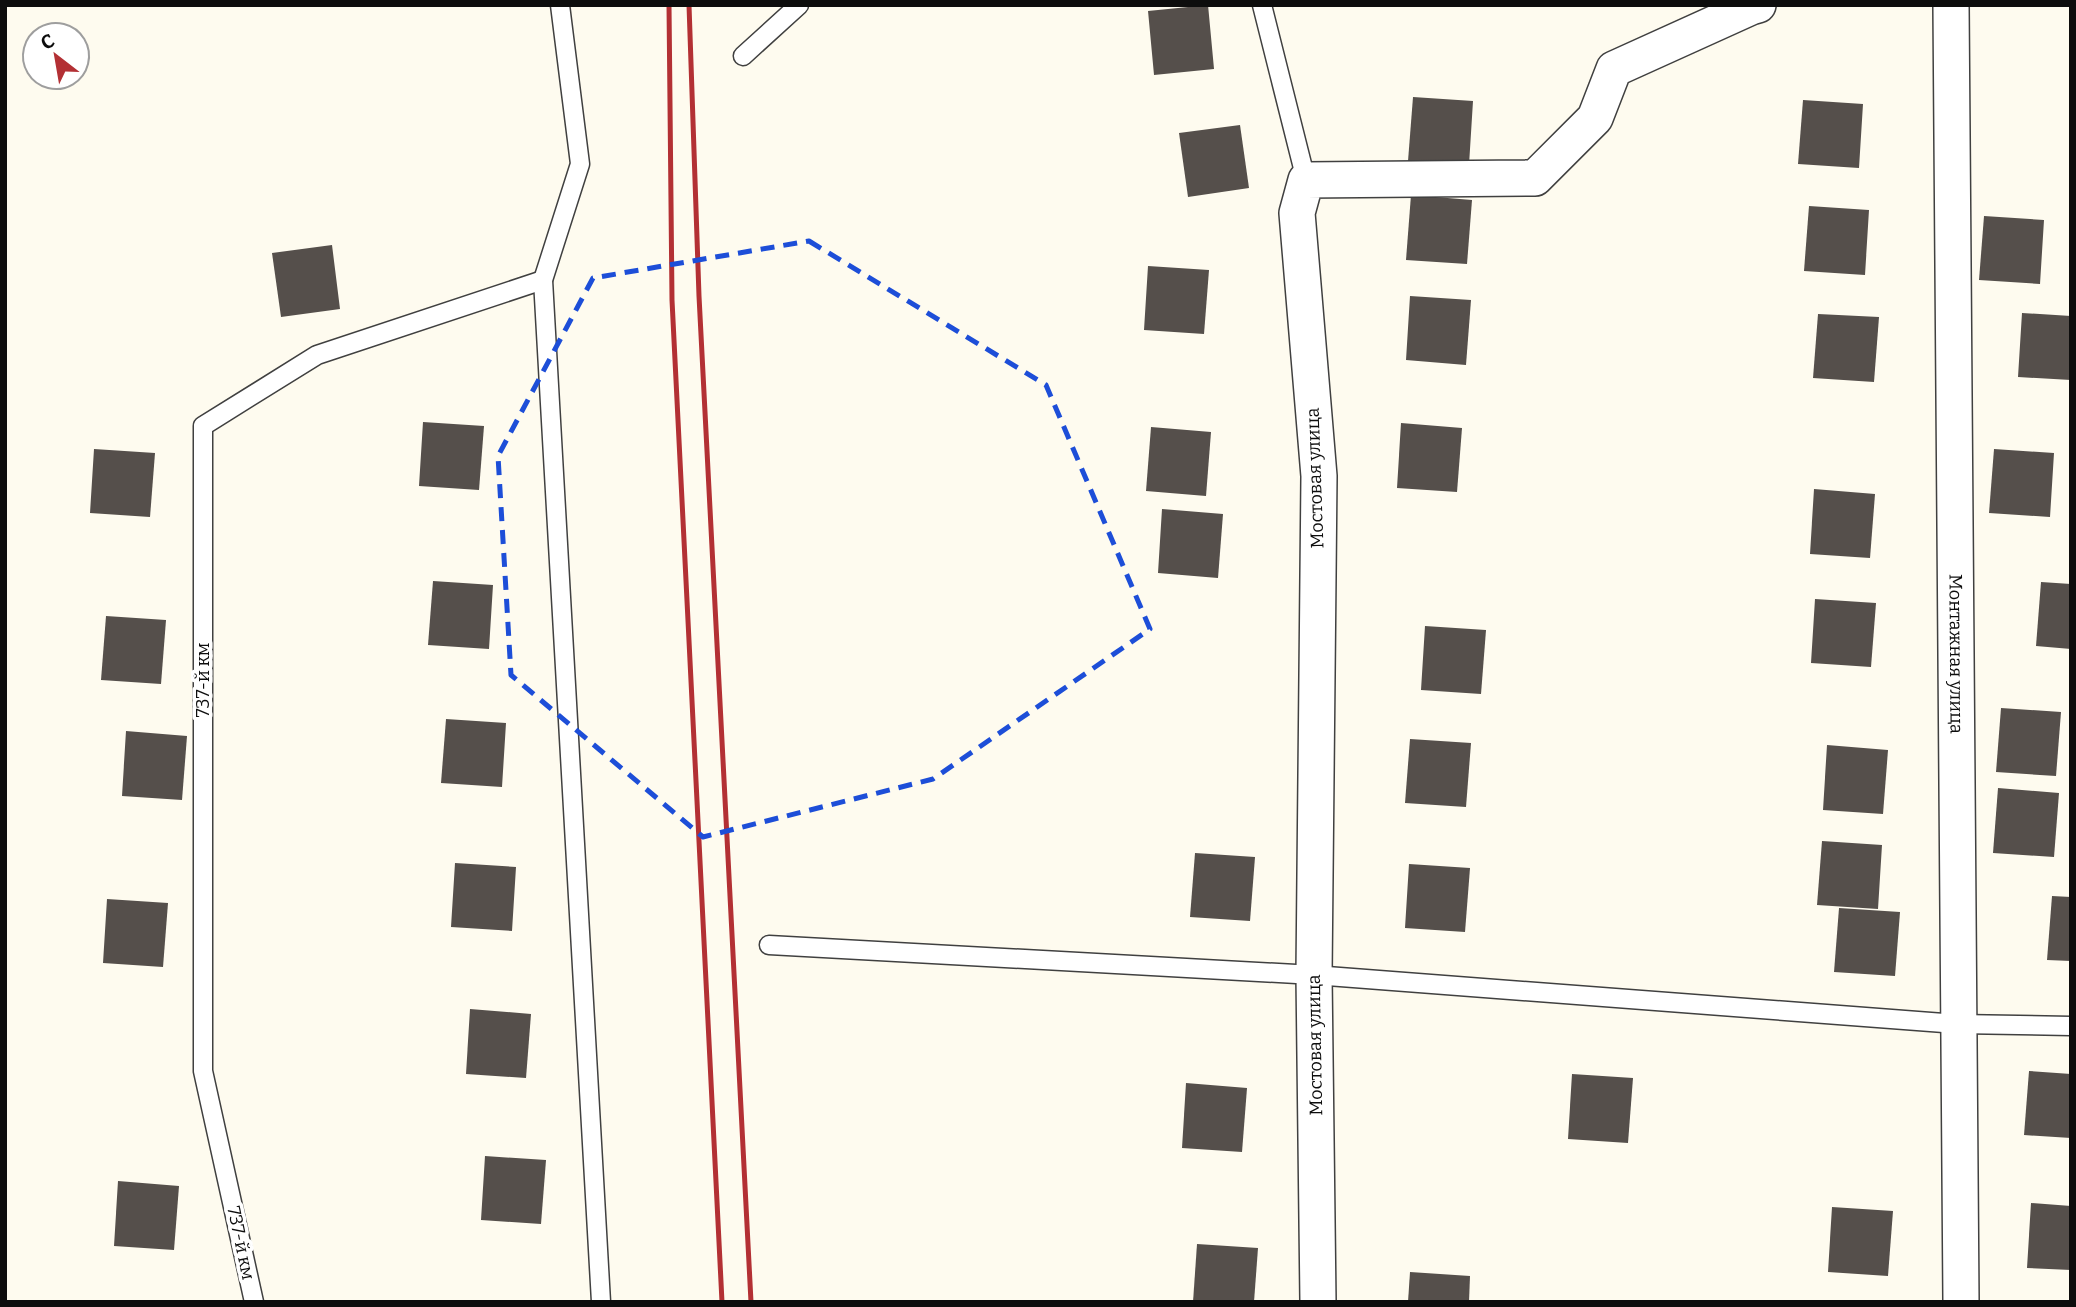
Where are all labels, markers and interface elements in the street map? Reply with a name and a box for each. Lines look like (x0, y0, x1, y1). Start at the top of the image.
north arrow (21, 21, 91, 91)
text: С (36, 29, 59, 55)
street label: Мостовая улица (1302, 407, 1328, 549)
street label: Монтажная улица (1944, 574, 1968, 734)
street label: 737-й км (192, 643, 214, 717)
street label: Мостовая улица (1303, 974, 1327, 1116)
street label: 737-й км (222, 1204, 260, 1282)

